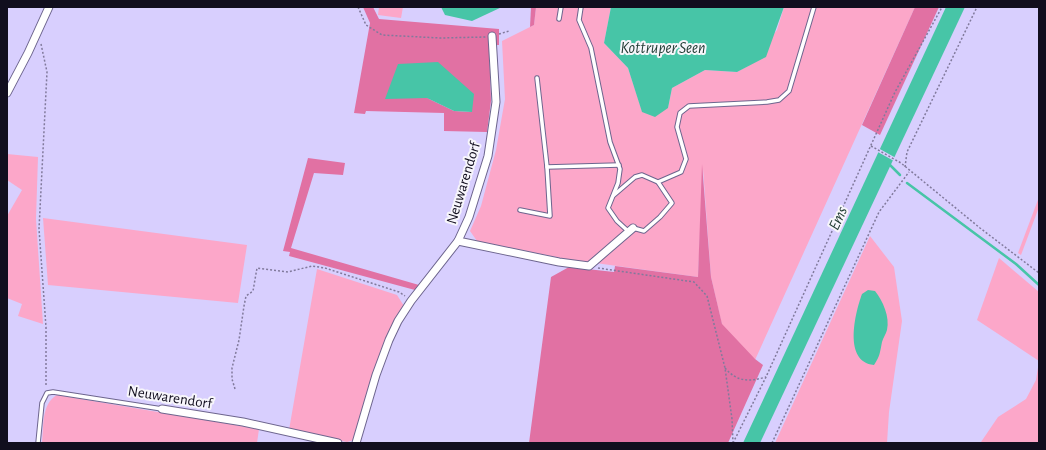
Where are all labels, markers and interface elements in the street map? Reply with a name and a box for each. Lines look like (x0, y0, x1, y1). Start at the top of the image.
water label: Kottruper Seen (621, 40, 705, 57)
street label: Neuwarendorf (444, 139, 483, 226)
water label: Ems (826, 204, 850, 233)
street label: Neuwarendorf (127, 383, 214, 412)

